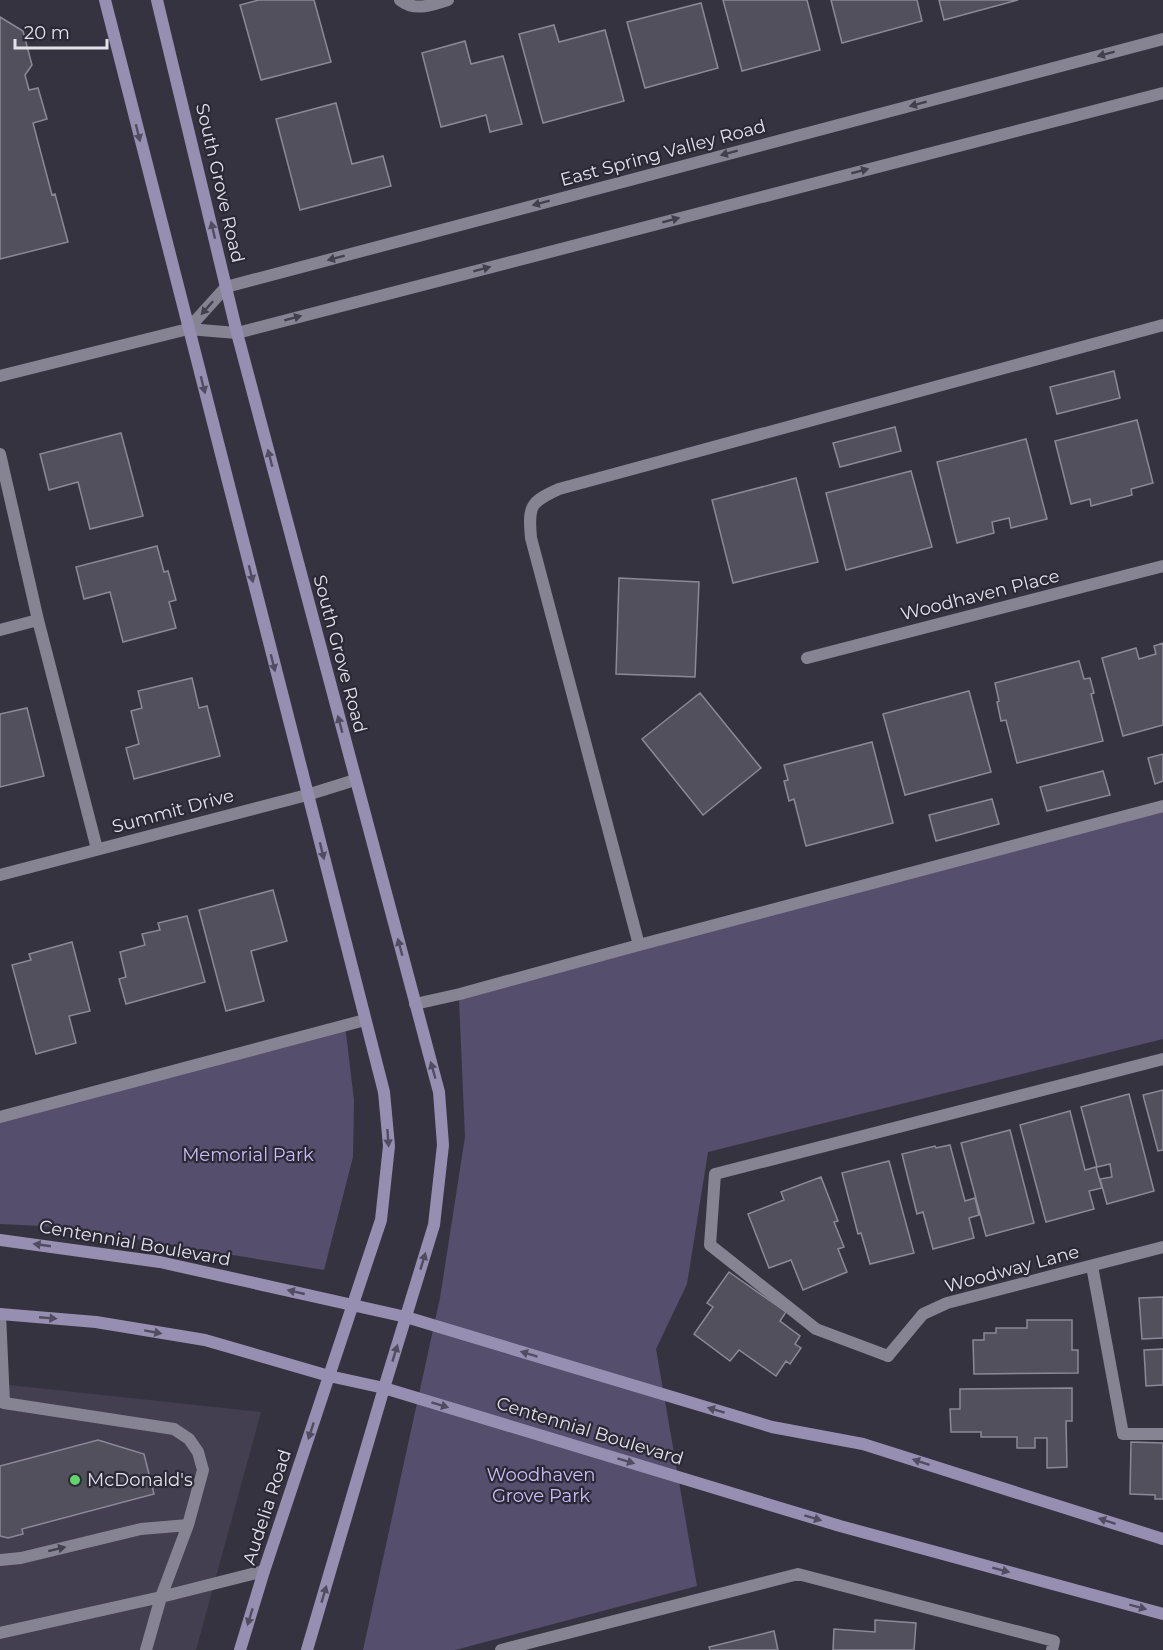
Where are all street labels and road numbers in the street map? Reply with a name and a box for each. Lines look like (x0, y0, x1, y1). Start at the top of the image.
street label: South Grove Road (191, 101, 249, 265)
street label: East Spring Valley Road (558, 115, 768, 191)
street label: Woodhaven Place (898, 565, 1062, 625)
street label: South Grove Road (308, 573, 372, 735)
street label: Summit Drive (110, 784, 236, 838)
street label: Centennial Boulevard (37, 1215, 233, 1271)
street label: Woodway Lane (942, 1240, 1082, 1298)
street label: Centennial Boulevard (494, 1392, 686, 1470)
street label: Audelia Road (238, 1447, 296, 1567)

